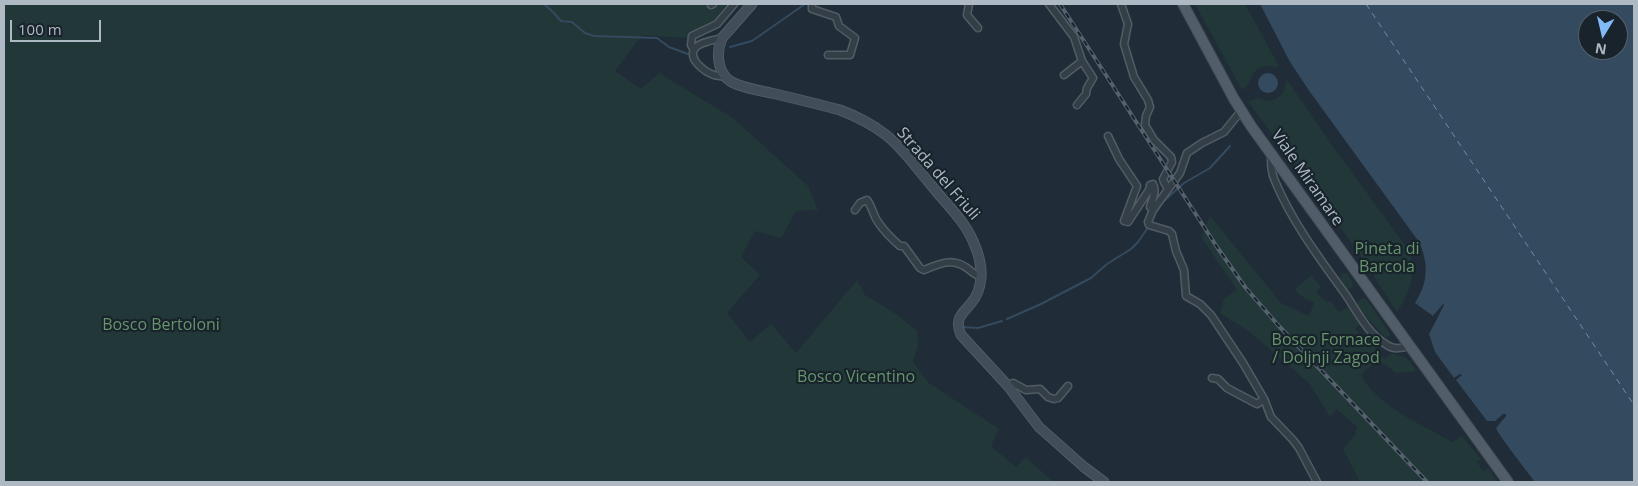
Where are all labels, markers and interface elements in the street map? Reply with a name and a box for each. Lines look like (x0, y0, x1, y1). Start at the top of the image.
scale bar (12, 10, 104, 42)
north arrow (1578, 10, 1628, 60)
text: 100 m (18, 19, 62, 39)
text: N (1594, 39, 1608, 60)
street label: Strada del Friuli (893, 124, 983, 224)
street label: Viale Miramare (1267, 126, 1347, 230)
park label: Pineta di Barcola (1354, 239, 1420, 277)
park label: Bosco Bertoloni (102, 315, 220, 335)
park label: Bosco Fornace / Doljnji Zagod (1272, 330, 1380, 368)
park label: Bosco Vicentino (797, 367, 915, 387)

